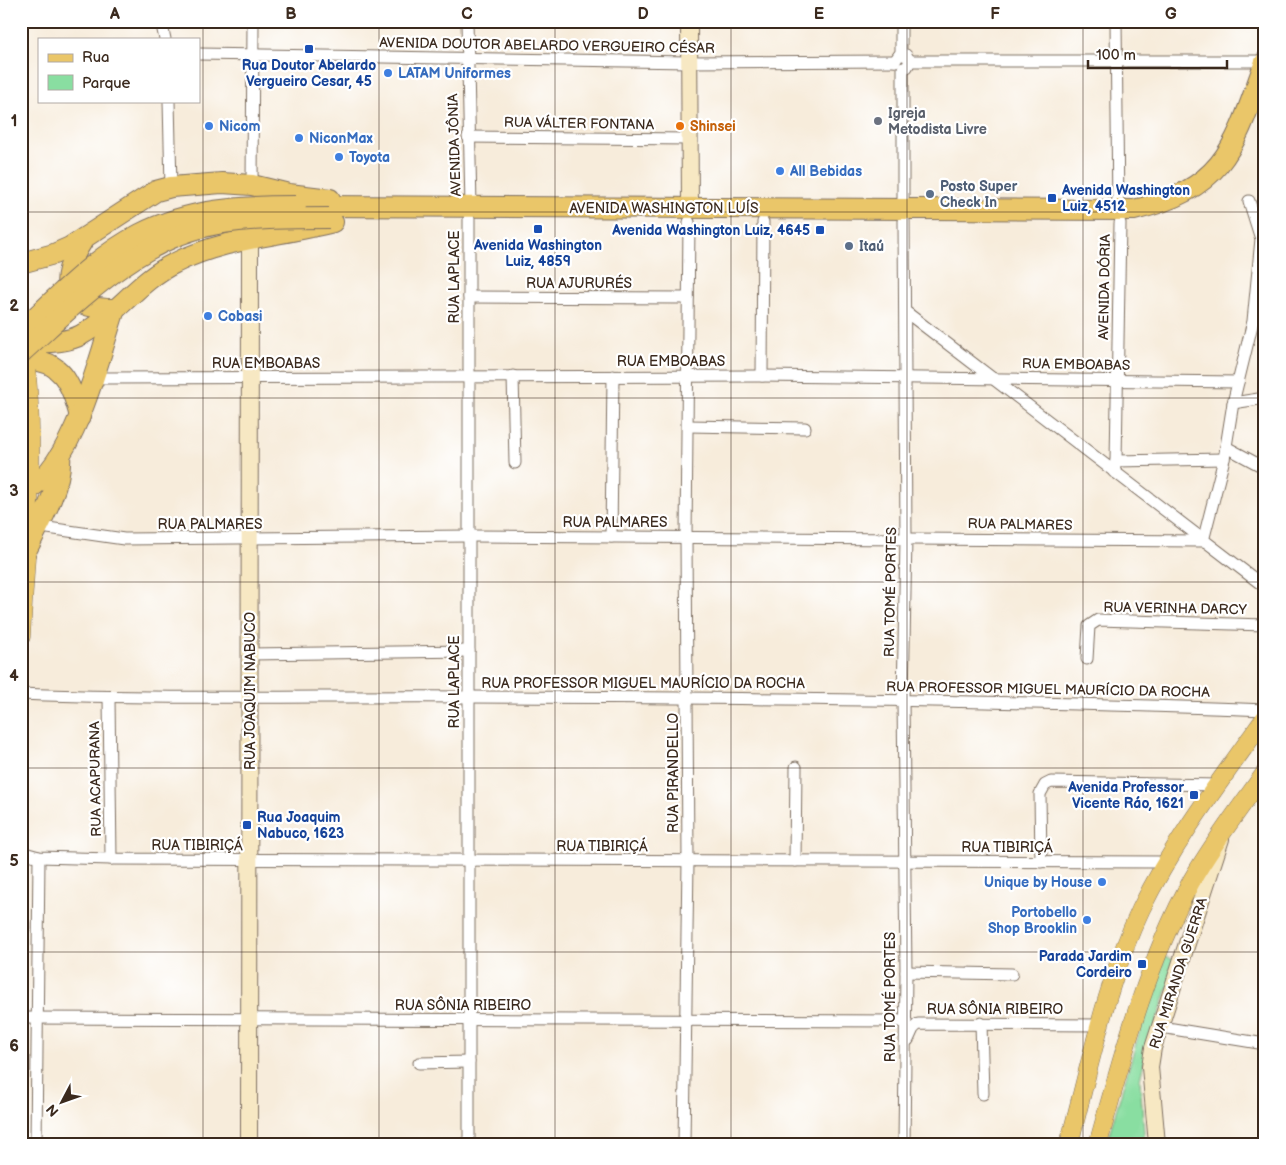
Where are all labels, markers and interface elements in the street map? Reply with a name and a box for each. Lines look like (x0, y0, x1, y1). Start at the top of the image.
text: A (109, 5, 120, 24)
text: B (285, 5, 297, 24)
text: C (461, 5, 473, 24)
text: D (637, 5, 649, 24)
text: E (814, 5, 824, 24)
text: F (990, 5, 1000, 24)
text: G (1165, 5, 1177, 24)
street label: AVENIDA DOUTOR ABELARDO VERGUEIRO CÉSAR (379, 33, 715, 57)
legend (38, 38, 200, 102)
scale bar (1088, 38, 1227, 70)
marker: Rua Doutor Abelardo Vergueiro Cesar, 45 (303, 43, 315, 55)
text: 100 m (1096, 46, 1136, 65)
text: Rua (82, 48, 110, 67)
place label: Rua Doutor Abelardo Vergueiro Cesar, 45 (242, 57, 376, 90)
place label: LATAM Uniformes (398, 65, 511, 82)
marker: LATAM Uniformes (382, 67, 394, 79)
text: Parque (82, 74, 131, 93)
street label: AVENIDA JÔNIA (443, 93, 465, 197)
place label: Igreja Metodista Livre (888, 105, 987, 138)
text: 1 (11, 112, 17, 131)
street label: RUA VÁLTER FONTANA (504, 113, 655, 133)
marker: Igreja Metodista Livre (872, 115, 884, 127)
place label: Nicom (219, 118, 261, 135)
place label: Shinsei (690, 118, 736, 135)
marker: Nicom (203, 120, 215, 132)
marker: Shinsei (674, 120, 686, 132)
place label: NiconMax (309, 130, 373, 147)
marker: NiconMax (293, 132, 305, 144)
place label: Toyota (349, 149, 390, 166)
marker: Toyota (333, 151, 345, 163)
place label: All Bebidas (789, 163, 862, 180)
marker: All Bebidas (774, 165, 786, 177)
place label: Posto Super Check In (940, 178, 1018, 211)
place label: Avenida Washington Luiz, 4512 (1061, 182, 1190, 215)
marker: Posto Super Check In (924, 188, 936, 200)
marker: Avenida Washington Luiz, 4512 (1046, 192, 1058, 204)
street label: AVENIDA WASHINGTON LUÍS (569, 199, 759, 217)
place label: Avenida Washington Luiz, 4645 (611, 222, 810, 239)
marker: Avenida Washington Luiz, 4859 (532, 223, 544, 235)
marker: Avenida Washington Luiz, 4645 (814, 224, 826, 236)
street label: RUA LAPLACE (446, 231, 463, 323)
street label: AVENIDA DÓRIA (1094, 233, 1114, 340)
place label: Avenida Washington Luiz, 4859 (473, 237, 602, 270)
place label: Itaú (859, 238, 884, 255)
marker: Itaú (843, 240, 855, 252)
street label: RUA AJURURÉS (526, 274, 632, 292)
text: 2 (9, 297, 19, 316)
place label: Cobasi (218, 308, 263, 325)
marker: Cobasi (202, 310, 214, 322)
street label: RUA EMBOABAS (617, 353, 725, 370)
street label: RUA EMBOABAS (212, 355, 320, 372)
street label: RUA EMBOABAS (1022, 355, 1130, 374)
text: 3 (9, 482, 19, 501)
street label: RUA PALMARES (563, 514, 667, 531)
street label: RUA PALMARES (967, 515, 1073, 534)
street label: RUA PALMARES (158, 516, 262, 533)
street label: RUA TOMÉ PORTES (880, 527, 900, 657)
street label: RUA VERINHA DARCY (1103, 599, 1248, 618)
street label: RUA JOAQUIM NABUCO (242, 612, 259, 770)
street label: RUA LAPLACE (446, 636, 463, 728)
text: 4 (9, 667, 19, 686)
street label: RUA PROFESSOR MIGUEL MAURÍCIO DA ROCHA (481, 674, 805, 692)
street label: RUA PROFESSOR MIGUEL MAURÍCIO DA ROCHA (886, 677, 1210, 701)
street label: RUA PIRANDELLO (665, 713, 682, 833)
street label: RUA ACAPURANA (86, 721, 105, 837)
place label: Avenida Professor Vicente Ráo, 1621 (1067, 779, 1184, 812)
marker: Avenida Professor Vicente Ráo, 1621 (1188, 789, 1200, 801)
place label: Rua Joaquim Nabuco, 1623 (257, 809, 344, 842)
marker: Rua Joaquim Nabuco, 1623 (241, 819, 253, 831)
street label: RUA TIBIRIÇÁ (151, 836, 243, 854)
street label: RUA TIBIRIÇÁ (556, 837, 648, 855)
street label: RUA TIBIRIÇÁ (961, 838, 1053, 856)
text: 5 (9, 852, 19, 871)
place label: Unique by House (984, 874, 1092, 891)
marker: Unique by House (1096, 876, 1108, 888)
street label: RUA MIRANDA GUERRA (1146, 895, 1211, 1051)
place label: Portobello Shop Brooklin (988, 904, 1077, 937)
marker: Portobello Shop Brooklin (1081, 914, 1093, 926)
street label: RUA TOMÉ PORTES (881, 932, 899, 1062)
place label: Parada Jardim Cordeiro (1039, 948, 1132, 981)
marker: Parada Jardim Cordeiro (1136, 958, 1148, 970)
street label: RUA SÔNIA RIBEIRO (395, 996, 531, 1014)
street label: RUA SÔNIA RIBEIRO (927, 1000, 1063, 1018)
text: 6 (9, 1037, 19, 1056)
north arrow (38, 1078, 88, 1128)
text: N (43, 1101, 62, 1120)

